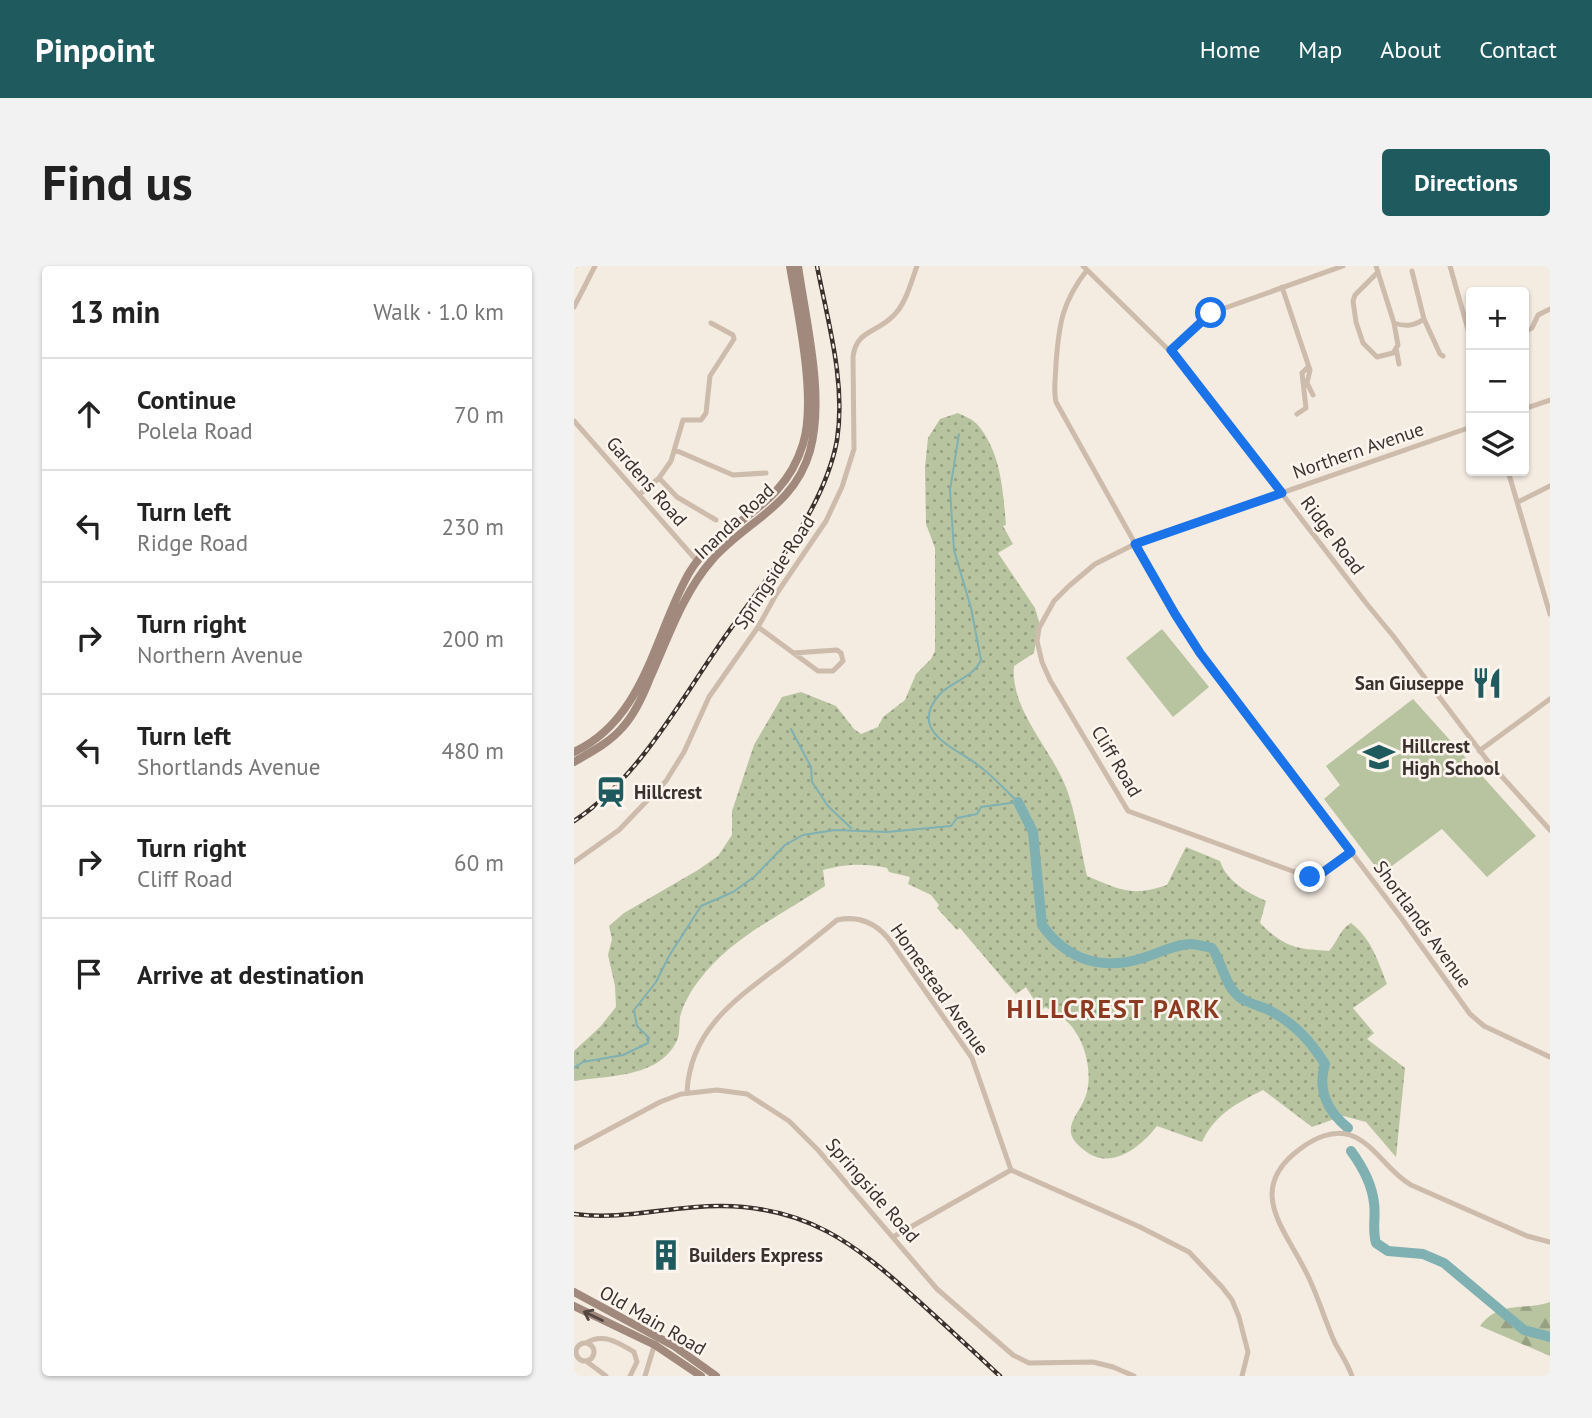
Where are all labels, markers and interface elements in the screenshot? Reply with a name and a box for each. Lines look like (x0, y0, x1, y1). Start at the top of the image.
text: Pinpoint (35, 28, 155, 71)
text: Home (1200, 34, 1260, 65)
text: Map (1298, 34, 1342, 65)
text: About (1380, 34, 1441, 65)
text: Contact (1479, 34, 1557, 65)
button: Directions (1382, 149, 1550, 216)
text: Find us (42, 150, 193, 214)
map controls (1466, 287, 1529, 476)
button: + (1466, 287, 1529, 350)
text: 13 min (70, 292, 160, 331)
text: Walk · 1.0 km (373, 297, 504, 326)
route start (1195, 297, 1226, 328)
button: − (1466, 350, 1529, 413)
text: Continue (137, 383, 236, 416)
icon: ahead (70, 395, 108, 433)
text: 70 m (454, 400, 504, 429)
button: layers (1466, 413, 1529, 476)
text: Polela Road (137, 416, 253, 445)
street label: Northern Avenue (1289, 416, 1427, 484)
street label: Gardens Road (602, 431, 692, 531)
street label: Inanda Road (689, 478, 779, 564)
street label: Ridge Road (1296, 491, 1370, 579)
text: Turn left (137, 495, 231, 528)
icon: left (70, 507, 108, 545)
street label: Springside Road (728, 511, 820, 633)
text: 230 m (442, 512, 504, 541)
text: Ridge Road (137, 528, 248, 557)
text: Turn right (137, 607, 246, 640)
icon: right (70, 619, 108, 657)
text: 200 m (442, 624, 504, 653)
text: Northern Avenue (137, 640, 303, 669)
restaurant icon: San Giuseppe (1470, 666, 1504, 700)
place label: San Giuseppe (1355, 671, 1464, 695)
text: Turn left (137, 719, 231, 752)
street label: Cliff Road (1086, 721, 1148, 801)
icon: left (70, 731, 108, 769)
place label: Hillcrest High School (1402, 734, 1500, 780)
text: 480 m (442, 736, 504, 765)
school or university icon: Hillcrest High School (1362, 740, 1396, 774)
text: Shortlands Avenue (137, 752, 320, 781)
station icon: Hillcrest (594, 775, 628, 809)
place label: Hillcrest (634, 780, 702, 804)
text: Turn right (137, 831, 246, 864)
icon: right (70, 843, 108, 881)
text: 60 m (454, 848, 504, 877)
street label: Shortlands Avenue (1369, 856, 1477, 992)
route end (1294, 861, 1325, 892)
text: Cliff Road (137, 864, 233, 893)
street label: Homestead Avenue (886, 918, 994, 1060)
icon: arrive (70, 955, 108, 993)
text: Arrive at destination (137, 958, 364, 991)
district label: HILLCREST PARK (1007, 992, 1221, 1025)
street label: Springside Road (821, 1133, 925, 1247)
building icon: Builders Express (649, 1238, 683, 1272)
place label: Builders Express (689, 1243, 823, 1267)
street label: Old Main Road (595, 1280, 711, 1360)
one-way arrow (583, 1308, 604, 1322)

